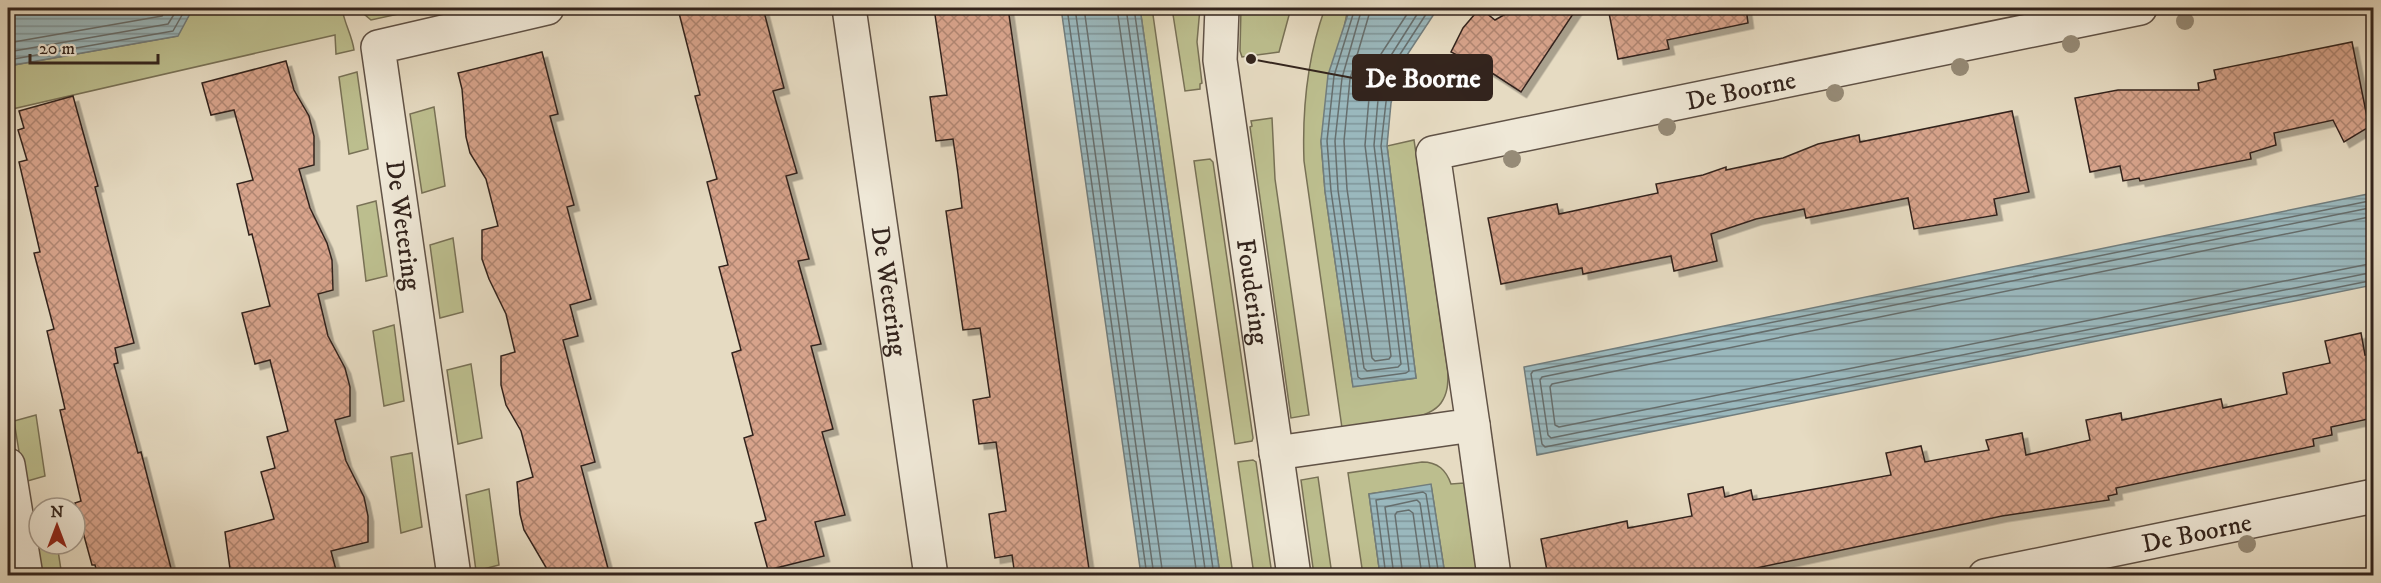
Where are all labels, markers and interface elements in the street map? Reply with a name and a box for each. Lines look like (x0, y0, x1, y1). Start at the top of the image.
scale bar (30, 27, 158, 65)
text: 20 m (39, 38, 75, 60)
callout: De Boorne (1353, 55, 1492, 100)
text: De Boorne (1365, 62, 1481, 96)
street label: De Boorne (1683, 64, 1799, 119)
street label: De Wetering (377, 158, 428, 293)
street label: De Wetering (863, 224, 914, 359)
street label: Foudering (1228, 237, 1276, 347)
north arrow (27, 496, 87, 556)
text: N (50, 502, 64, 522)
street label: De Boorne (2139, 507, 2255, 561)

